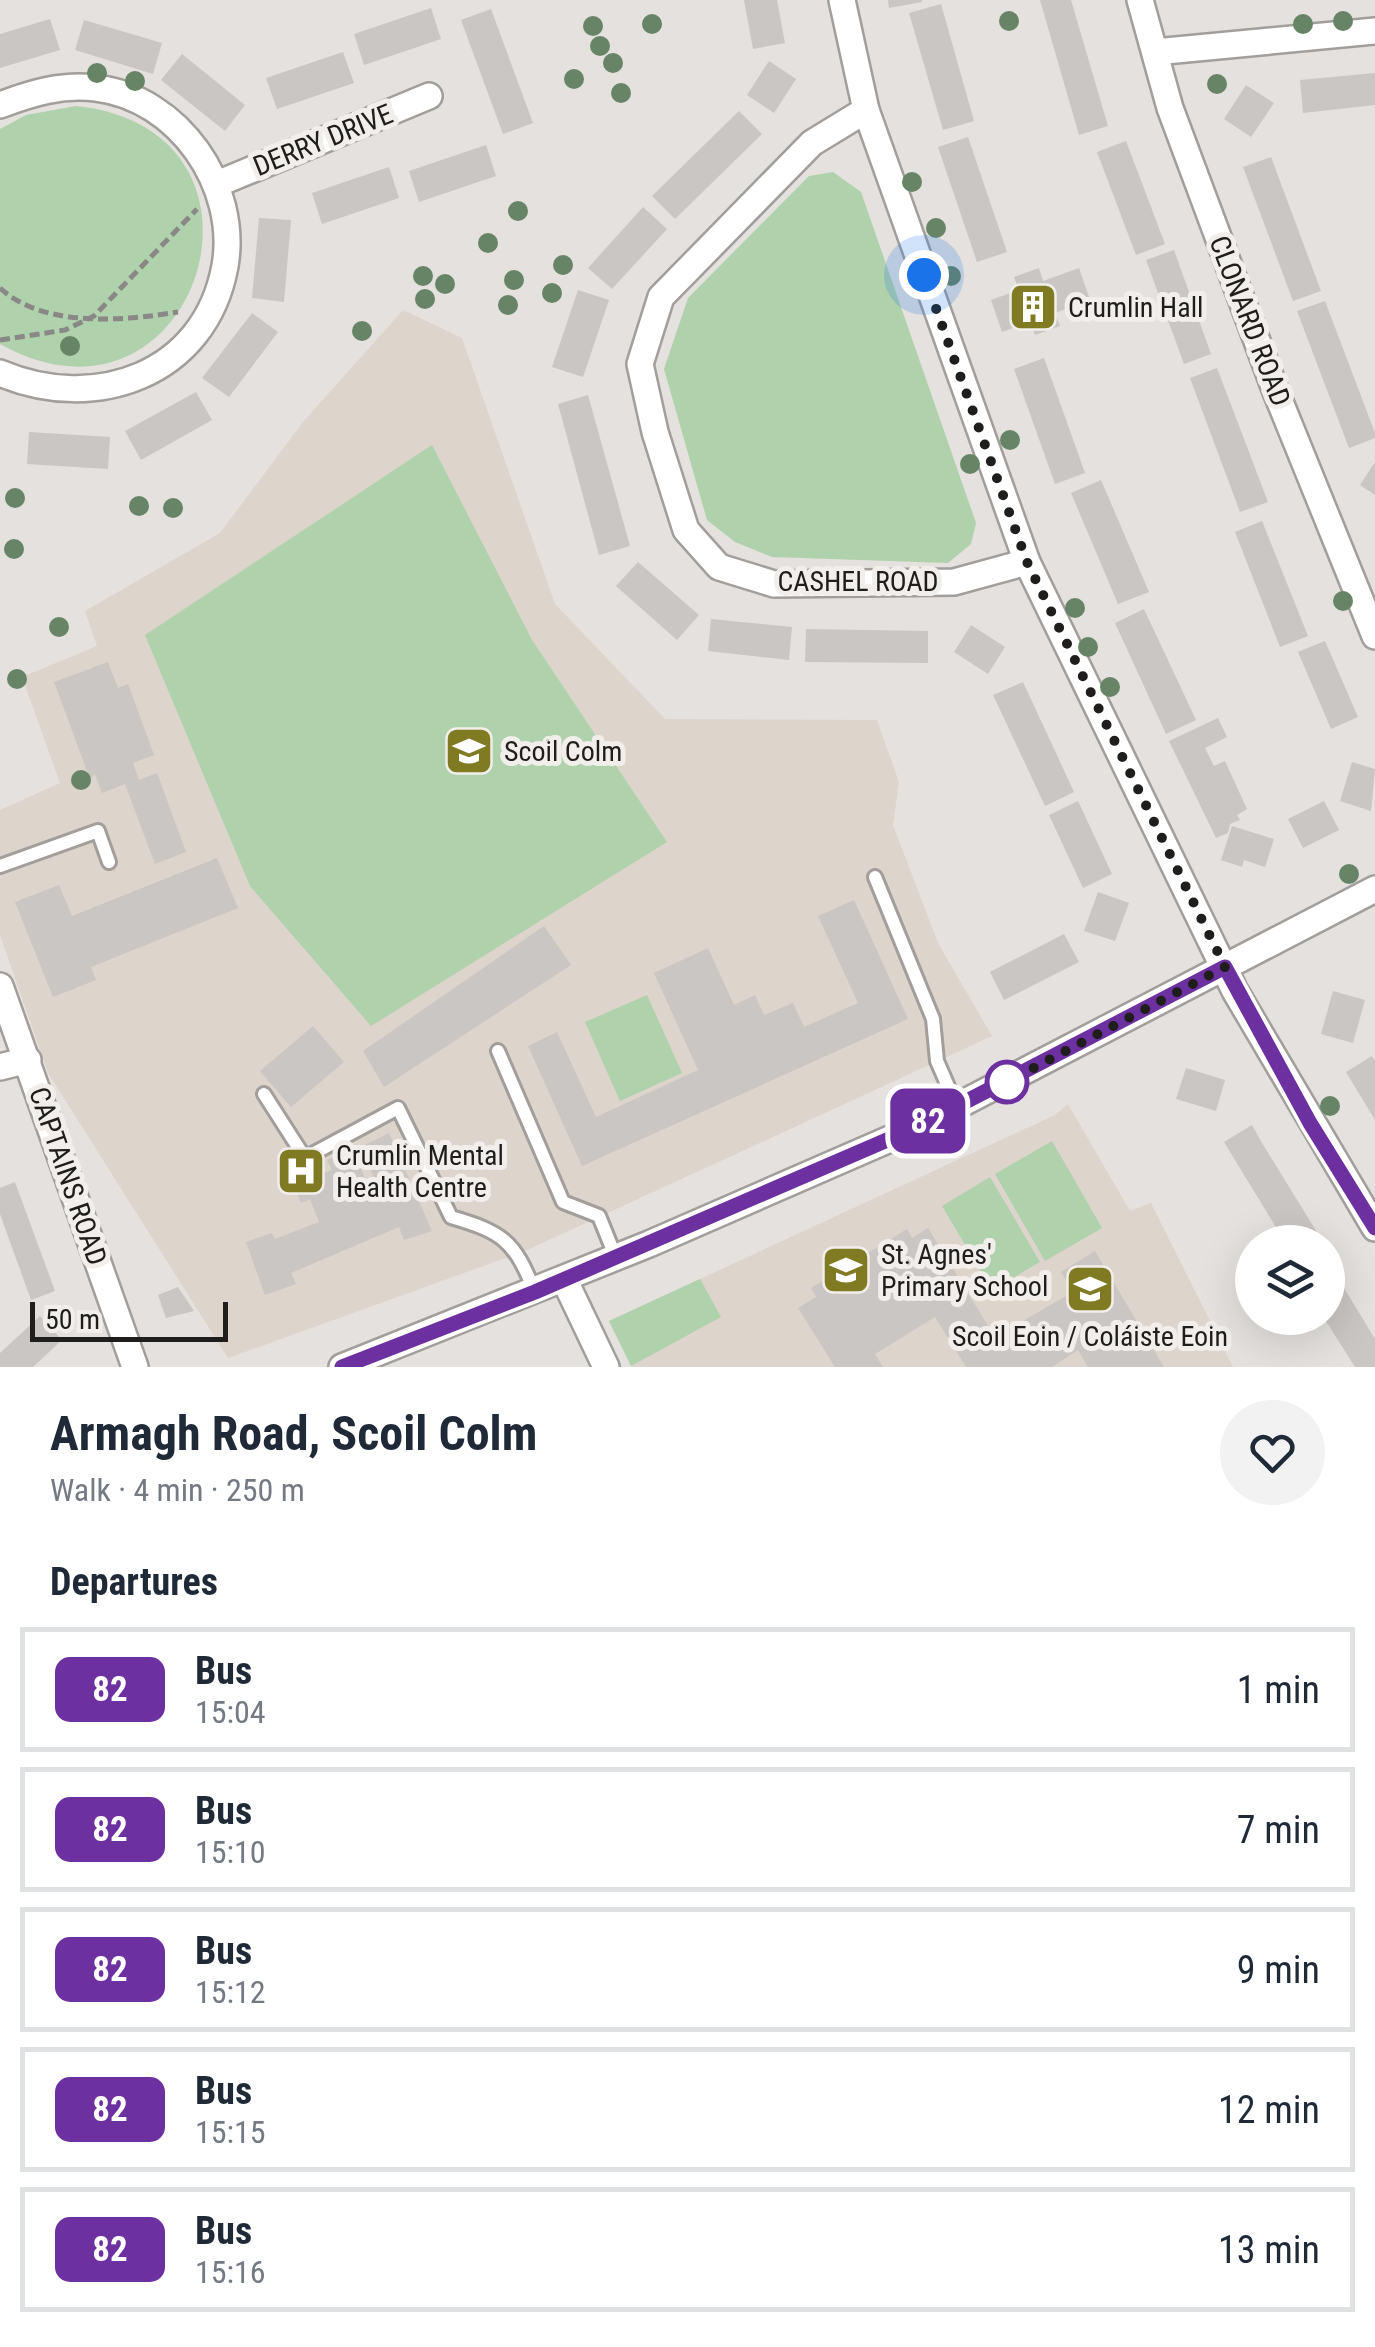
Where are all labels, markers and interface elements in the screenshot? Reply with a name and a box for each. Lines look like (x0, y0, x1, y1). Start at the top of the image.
street label: DERRY DRIVE (248, 97, 398, 183)
street label: CLONARD ROAD (1202, 231, 1298, 411)
your location (899, 250, 949, 300)
building icon: Crumlin Hall (1007, 281, 1059, 333)
place label: Crumlin Hall (1068, 291, 1204, 324)
street label: CASHEL ROAD (777, 565, 939, 598)
school or university icon: Scoil Colm (443, 725, 495, 777)
place label: Scoil Colm (504, 735, 622, 768)
unlabelled marker (986, 1061, 1028, 1103)
street label: CAPTAINS ROAD (22, 1083, 114, 1269)
line badge: 82 (883, 1088, 973, 1154)
text: 82 (910, 1101, 946, 1142)
place label: Crumlin Mental Health Centre (336, 1139, 504, 1204)
hospital icon: Crumlin Mental Health Centre (275, 1145, 327, 1197)
map controls (1235, 1225, 1345, 1335)
button: layers (1235, 1225, 1345, 1335)
place label: St. Agnes' Primary School (881, 1238, 1048, 1303)
school or university icon: St. Agnes' Primary School (820, 1244, 872, 1296)
school or university icon: Scoil Eoin / Coláiste Eoin (1064, 1263, 1116, 1315)
scale bar (30, 1297, 228, 1342)
text: 50 m (45, 1303, 100, 1336)
place label: Scoil Eoin / Coláiste Eoin (952, 1320, 1228, 1353)
button: heart (1220, 1400, 1325, 1505)
text: Armagh Road, Scoil Colm (50, 1405, 537, 1462)
text: Walk · 4 min · 250 m (50, 1471, 305, 1509)
text: Departures (50, 1560, 218, 1604)
text: Bus (195, 1649, 252, 1693)
text: 1 min (1237, 1668, 1320, 1712)
text: 82 (92, 1669, 128, 1710)
text: 15:04 (195, 1693, 266, 1731)
text: Bus (195, 1789, 252, 1833)
text: 7 min (1237, 1808, 1320, 1852)
text: 82 (92, 1809, 128, 1850)
text: 15:10 (195, 1833, 266, 1871)
text: Bus (195, 1929, 252, 1973)
text: 9 min (1237, 1948, 1320, 1992)
text: 82 (92, 1949, 128, 1990)
text: 15:12 (195, 1973, 266, 2011)
text: Bus (195, 2069, 252, 2113)
text: 12 min (1218, 2088, 1320, 2132)
text: 82 (92, 2089, 128, 2130)
text: 15:15 (195, 2113, 266, 2151)
text: Bus (195, 2209, 252, 2253)
text: 13 min (1218, 2228, 1320, 2272)
text: 82 (92, 2229, 128, 2270)
text: 15:16 (195, 2253, 266, 2291)

